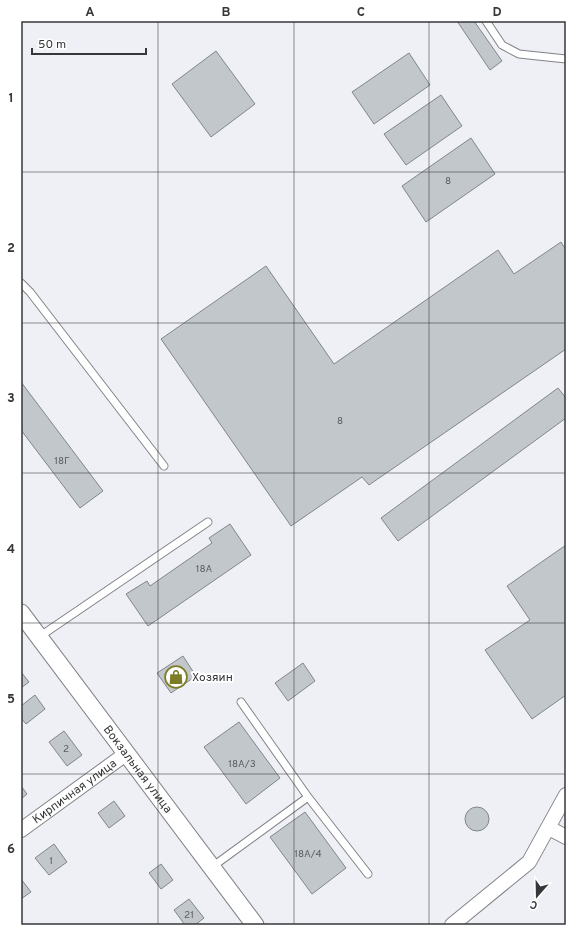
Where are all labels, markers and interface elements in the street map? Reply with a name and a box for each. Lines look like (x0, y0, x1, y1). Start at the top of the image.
text: A (85, 5, 95, 21)
text: B (222, 5, 231, 21)
text: C (357, 5, 365, 21)
text: D (492, 5, 502, 21)
scale bar (32, 30, 146, 56)
text: 50 m (38, 37, 66, 53)
text: 1 (8, 91, 14, 107)
house number: 8 (445, 175, 451, 188)
text: 2 (7, 241, 15, 257)
text: 3 (7, 391, 15, 407)
house number: 8 (337, 415, 343, 428)
house number: 18Г (54, 455, 70, 468)
text: 4 (7, 542, 15, 558)
house number: 18А (196, 563, 212, 576)
shop icon: Хозяин (163, 664, 189, 690)
place label: Хозяин (192, 670, 233, 686)
text: 5 (7, 692, 15, 708)
street label: Вокзальная улица (99, 722, 175, 817)
house number: 2 (63, 743, 69, 756)
street label: Кирпичная улица (30, 756, 120, 828)
house number: 18А/3 (228, 758, 256, 771)
text: 6 (7, 842, 15, 858)
house number: 18А/4 (294, 848, 322, 861)
house number: 1 (49, 855, 53, 868)
north arrow (517, 876, 557, 916)
text: С (528, 897, 540, 912)
house number: 21 (184, 909, 194, 922)

